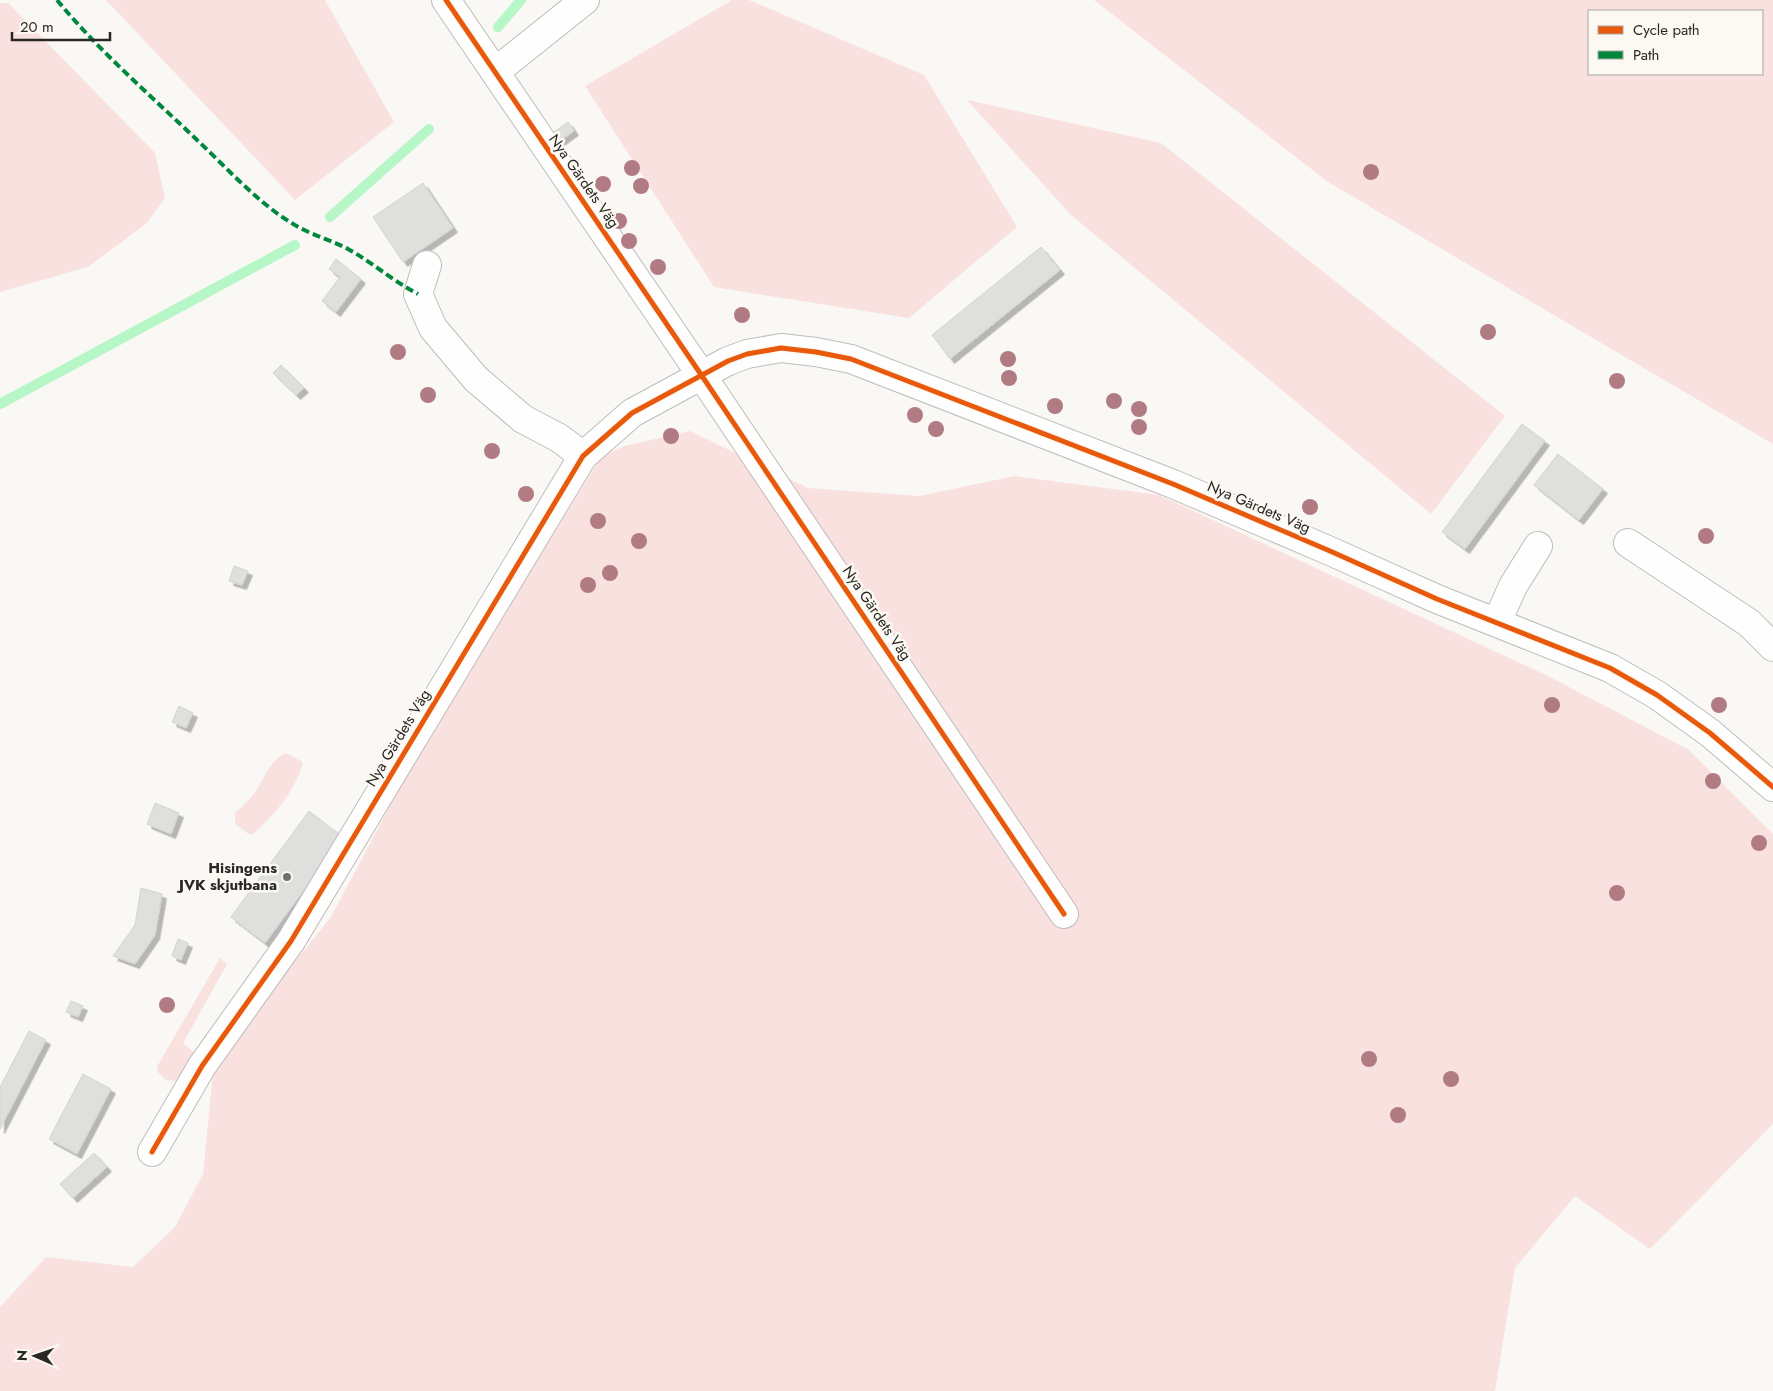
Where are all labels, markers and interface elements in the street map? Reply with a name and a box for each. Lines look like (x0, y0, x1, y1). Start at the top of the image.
scale bar (12, 10, 110, 42)
legend (1588, 10, 1763, 75)
text: 20 m (20, 16, 54, 38)
text: Cycle path (1633, 19, 1700, 41)
text: Path (1633, 44, 1659, 66)
street label: Nya Gärdets Väg (543, 130, 625, 232)
street label: Nya Gärdets Väg (1204, 475, 1314, 539)
street label: Nya Gärdets Väg (837, 561, 917, 665)
street label: Nya Gärdets Väg (360, 685, 436, 791)
place label: Hisingens JVK skjutbana (176, 857, 277, 896)
marker: Hisingens JVK skjutbana (281, 871, 293, 883)
north arrow (10, 1331, 60, 1381)
text: N (12, 1350, 32, 1361)

